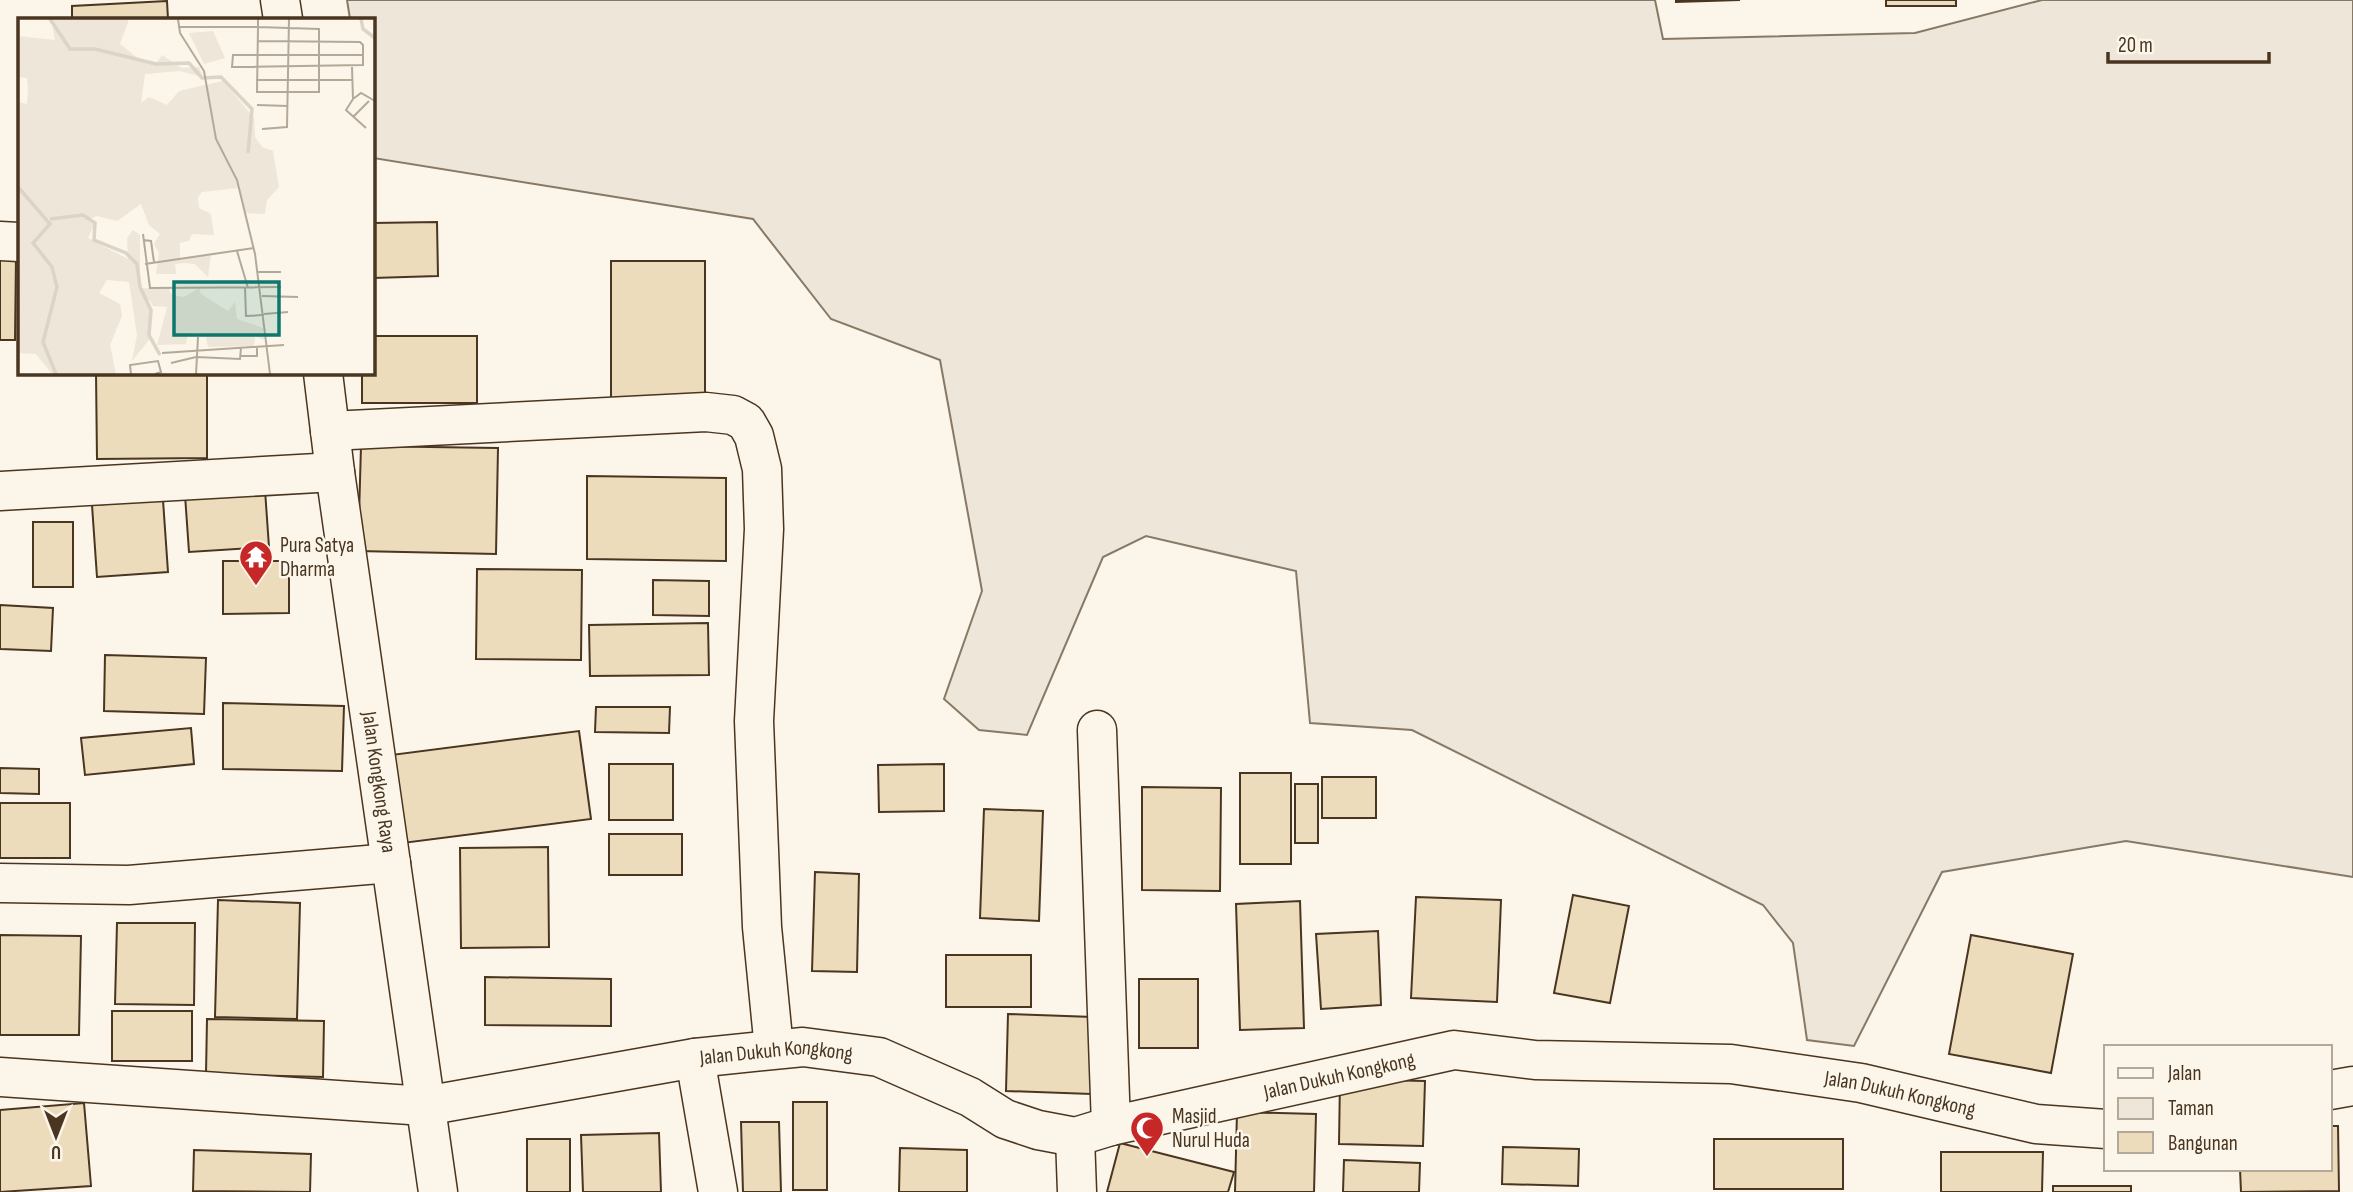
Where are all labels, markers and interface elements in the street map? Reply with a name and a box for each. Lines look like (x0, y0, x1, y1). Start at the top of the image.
inset map (18, 18, 374, 374)
scale bar (2108, 21, 2269, 65)
text: 20 m (2118, 33, 2153, 58)
place label: Pura Satya Dharma (280, 533, 354, 582)
temple icon: Pura Satya Dharma (237, 538, 275, 587)
street label: Jalan Kongkong Raya (356, 709, 401, 854)
street label: Jalan Dukuh Kongkong (698, 1035, 854, 1071)
legend (2104, 1045, 2332, 1171)
street label: Jalan Dukuh Kongkong (1260, 1047, 1417, 1105)
text: Jalan (2167, 1061, 2201, 1086)
street label: Jalan Dukuh Kongkong (1822, 1066, 1978, 1122)
text: Taman (2168, 1096, 2214, 1121)
north arrow (21, 1101, 91, 1171)
place label: Masjid Nurul Huda (1172, 1104, 1250, 1153)
mosque icon: Masjid Nurul Huda (1128, 1109, 1166, 1158)
text: Bangunan (2168, 1131, 2238, 1156)
text: U (51, 1140, 61, 1163)

